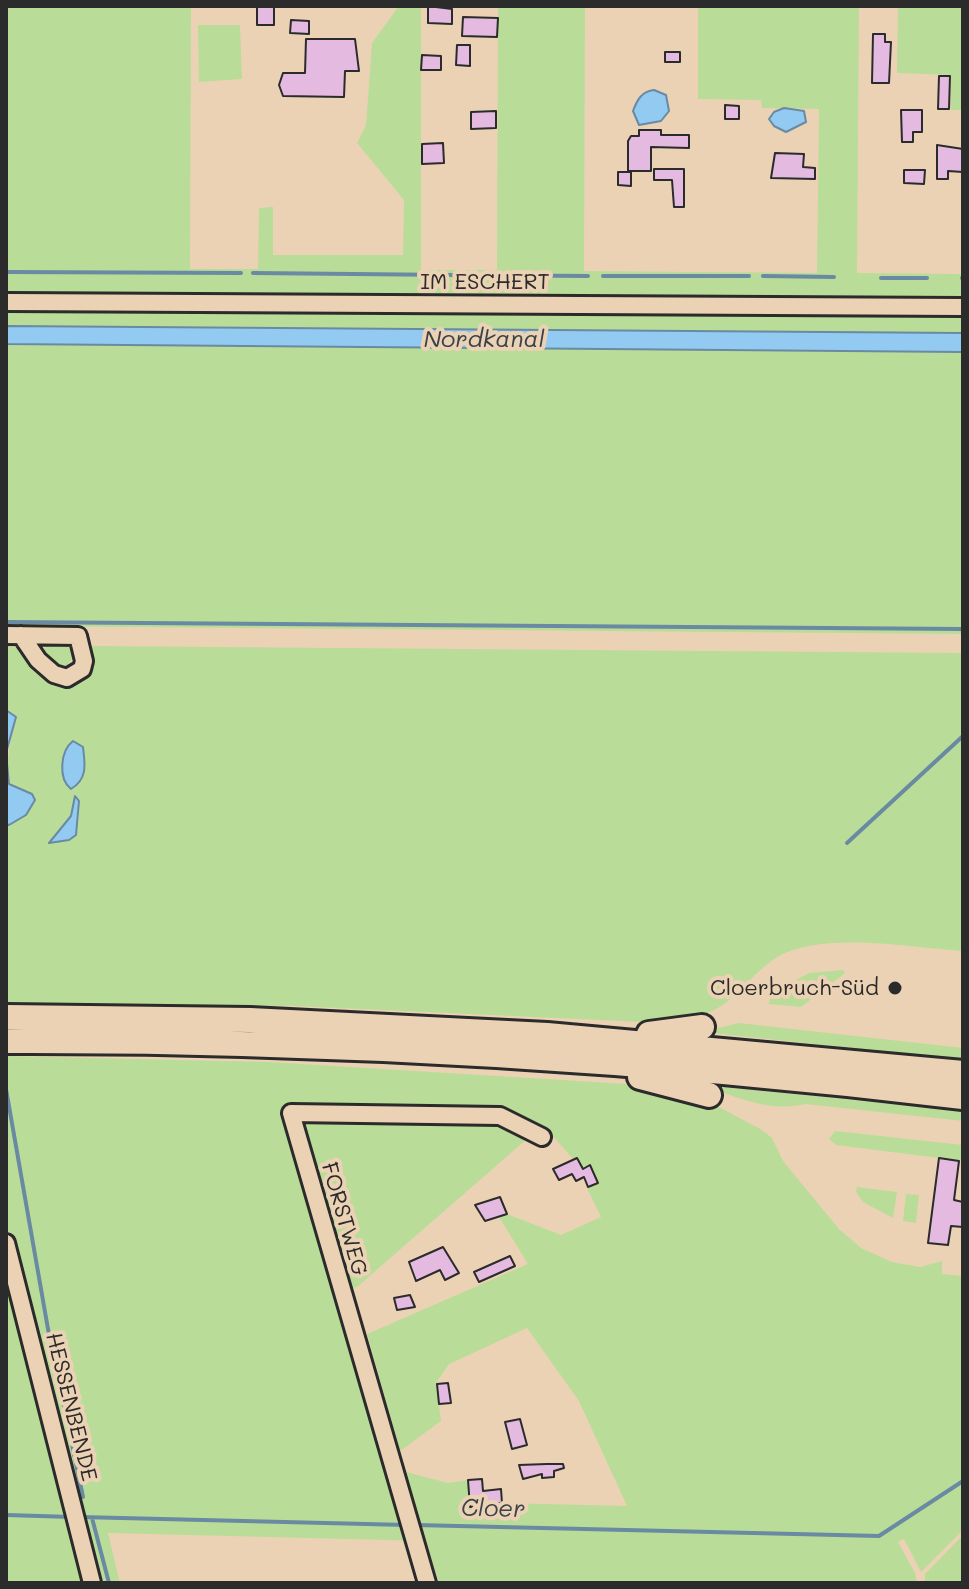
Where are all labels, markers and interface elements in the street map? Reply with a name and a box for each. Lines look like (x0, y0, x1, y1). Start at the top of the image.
street label: IM ESCHERT (420, 269, 550, 295)
water label: Nordkanal (423, 326, 545, 354)
place label: Cloerbruch-Süd (710, 975, 879, 1001)
marker: Cloerbruch-Süd (886, 979, 904, 997)
street label: FORSTWEG (315, 1159, 373, 1279)
street label: HESSENBENDE (40, 1330, 102, 1484)
water label: Cloer (461, 1494, 525, 1524)

